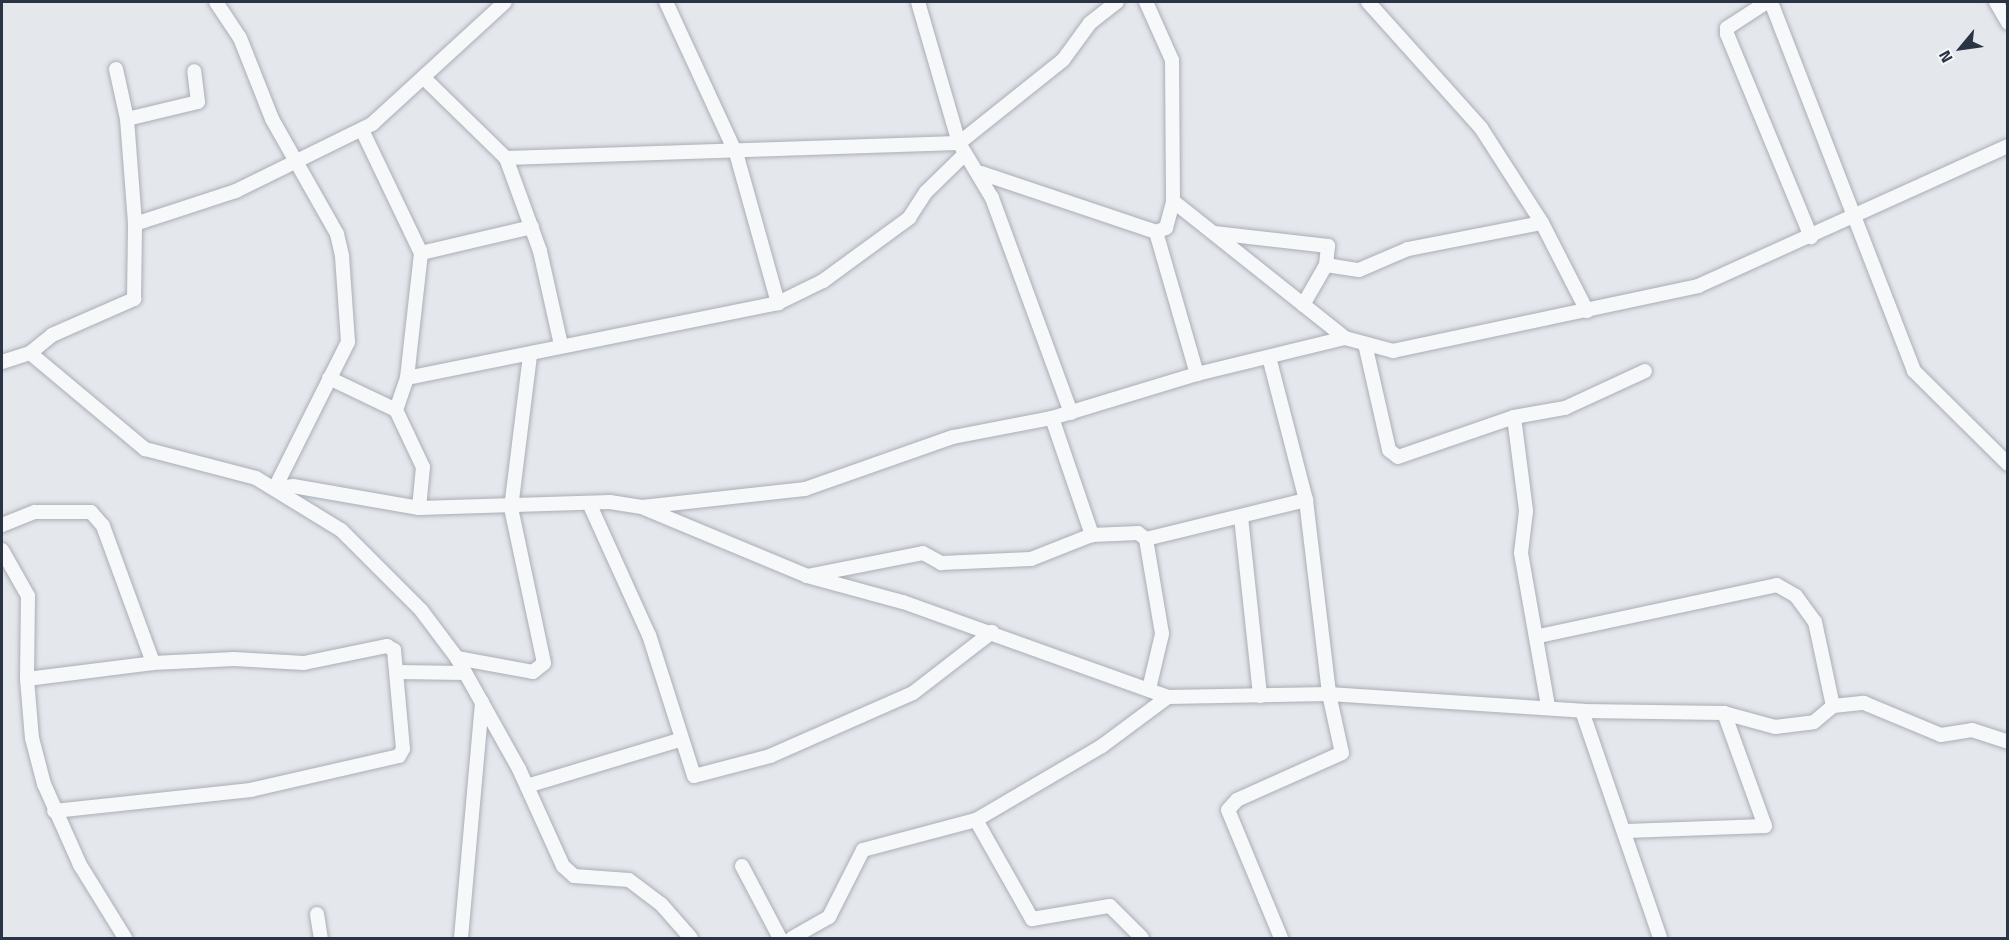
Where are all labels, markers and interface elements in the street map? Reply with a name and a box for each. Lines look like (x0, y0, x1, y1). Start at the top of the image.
north arrow (1931, 18, 1991, 78)
text: N (1932, 46, 1958, 67)

